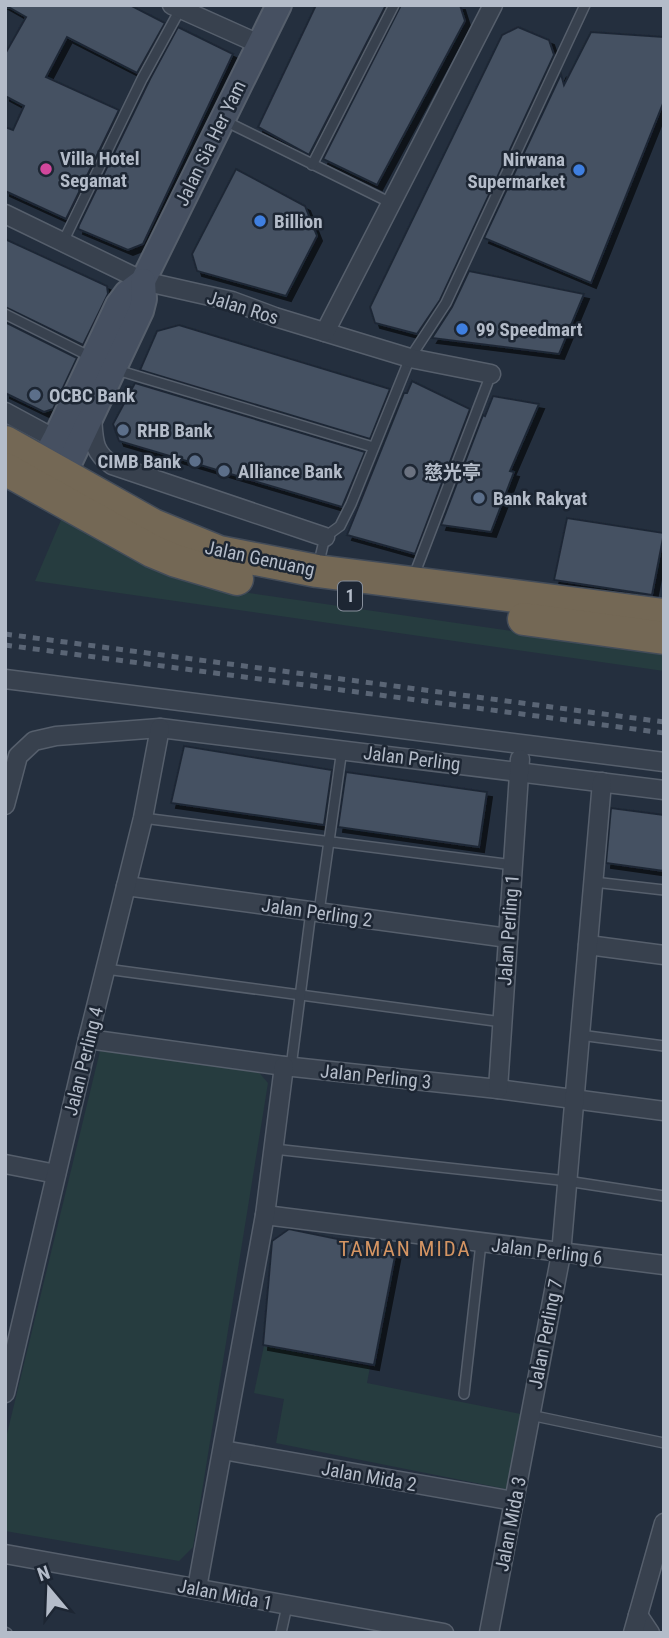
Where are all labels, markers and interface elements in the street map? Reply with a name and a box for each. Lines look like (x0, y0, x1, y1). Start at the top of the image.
street label: Jalan Sia Her Yam (170, 77, 251, 210)
place label: Villa Hotel Segamat (60, 147, 140, 192)
place label: Nirwana Supermarket (467, 148, 565, 193)
marker: Villa Hotel Segamat (38, 161, 54, 177)
marker: Nirwana Supermarket (571, 162, 587, 178)
place label: Billion (274, 210, 323, 233)
marker: Billion (252, 213, 268, 229)
street label: Jalan Ros (204, 286, 281, 329)
place label: 99 Speedmart (476, 318, 583, 341)
marker: 99 Speedmart (454, 321, 470, 337)
place label: OCBC Bank (49, 384, 136, 407)
marker: OCBC Bank (27, 387, 43, 403)
place label: RHB Bank (137, 419, 213, 442)
marker: RHB Bank (115, 422, 131, 438)
place label: CIMB Bank (98, 450, 182, 473)
marker: CIMB Bank (187, 453, 203, 469)
place label: Alliance Bank (238, 460, 343, 483)
place label: 慈光亭 (424, 461, 481, 484)
marker: Alliance Bank (216, 463, 232, 479)
marker: 慈光亭 (402, 464, 418, 480)
place label: Bank Rakyat (493, 487, 587, 510)
marker: Bank Rakyat (471, 490, 487, 506)
street label: Jalan Genuang (203, 536, 317, 581)
road number: 1 (338, 582, 362, 610)
street label: Jalan Perling (362, 741, 462, 776)
street label: Jalan Perling 1 (493, 874, 524, 986)
street label: Jalan Perling 2 (260, 893, 374, 932)
street label: Jalan Perling 4 (59, 1004, 108, 1118)
street label: Jalan Perling 3 (319, 1059, 433, 1094)
street label: Jalan Perling 6 (490, 1233, 604, 1270)
district label: TAMAN MIDA (338, 1237, 472, 1261)
street label: Jalan Perling 7 (524, 1277, 567, 1391)
street label: Jalan Mida 2 (319, 1457, 418, 1496)
street label: Jalan Mida 3 (490, 1475, 531, 1574)
north arrow (14, 1554, 84, 1624)
text: N (34, 1561, 53, 1586)
street label: Jalan Mida 1 (175, 1574, 274, 1615)

